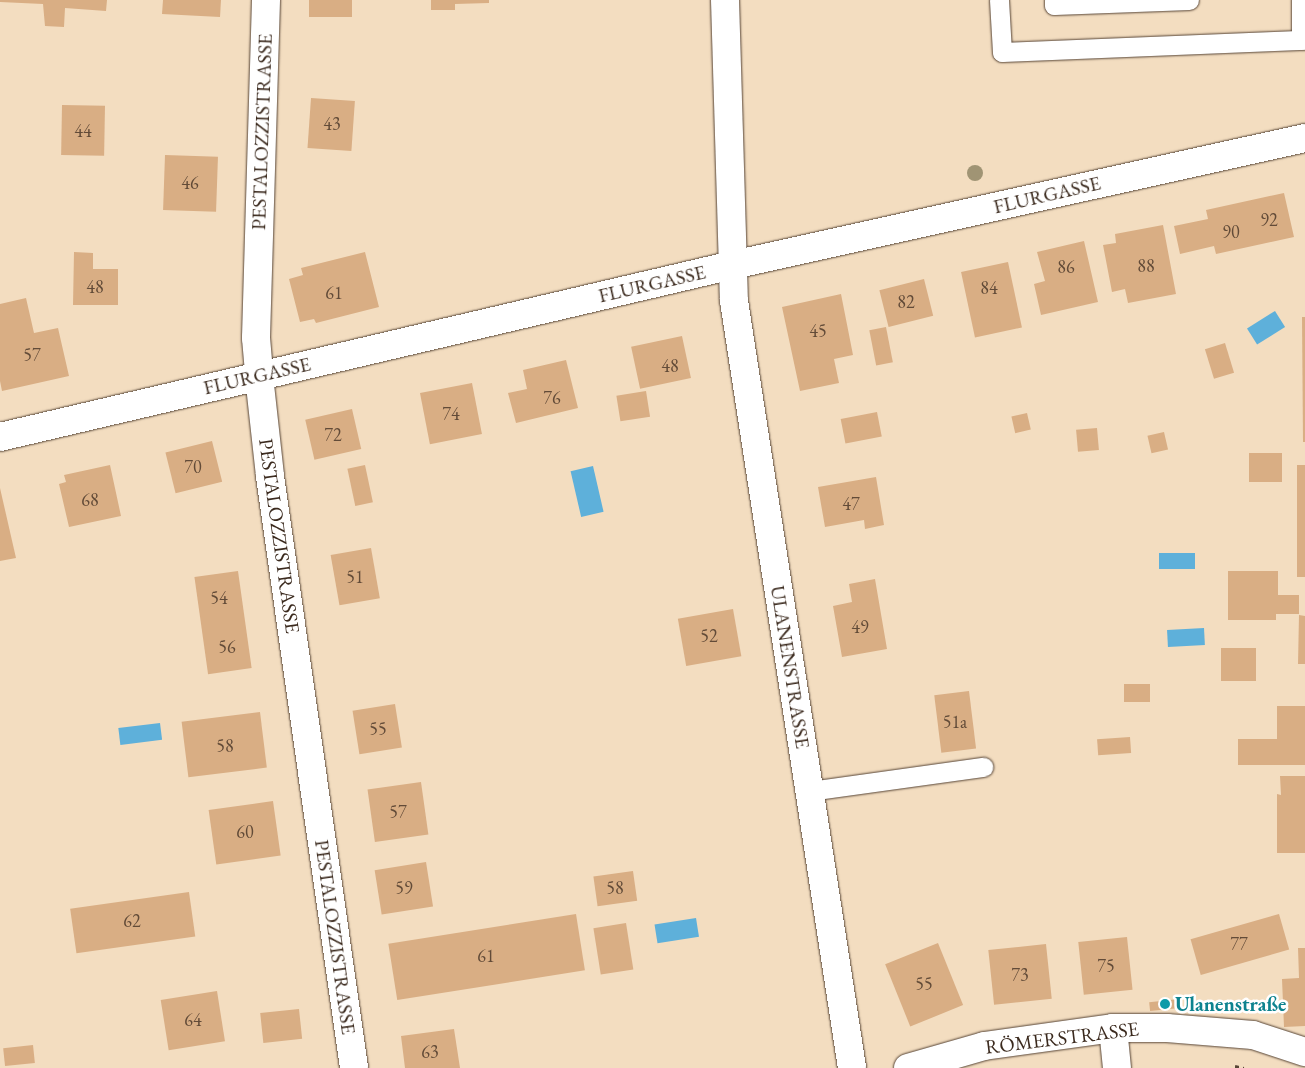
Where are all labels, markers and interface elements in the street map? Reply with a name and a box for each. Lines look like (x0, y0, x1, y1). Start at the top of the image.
street label: PESTALOZZISTRASSE (247, 33, 277, 231)
house number: 43 (323, 113, 341, 135)
house number: 44 (74, 120, 92, 142)
street label: FLURGASSE (991, 171, 1103, 219)
house number: 46 (181, 172, 199, 194)
house number: 92 (1260, 209, 1278, 231)
house number: 90 (1222, 221, 1240, 243)
house number: 88 (1137, 255, 1155, 277)
house number: 86 (1057, 256, 1075, 278)
street label: FLURGASSE (596, 260, 708, 308)
house number: 48 (86, 276, 104, 298)
house number: 84 (980, 277, 998, 299)
house number: 61 (325, 282, 343, 304)
house number: 82 (897, 291, 915, 313)
house number: 45 (809, 320, 827, 342)
house number: 57 (23, 344, 41, 366)
street label: FLURGASSE (201, 352, 313, 400)
house number: 48 (661, 355, 679, 377)
house number: 76 (543, 387, 561, 409)
house number: 74 (442, 403, 460, 425)
house number: 72 (324, 424, 342, 446)
street label: PESTALOZZISTRASSE (253, 437, 305, 635)
house number: 70 (184, 456, 202, 478)
house number: 68 (81, 489, 99, 511)
house number: 47 (842, 493, 860, 515)
house number: 51 (346, 566, 364, 588)
street label: ULANENSTRASSE (765, 584, 815, 750)
house number: 54 (210, 587, 228, 609)
house number: 49 (851, 616, 869, 638)
house number: 52 (700, 625, 718, 647)
house number: 56 (218, 636, 236, 658)
house number: 51a (943, 711, 967, 733)
house number: 55 (369, 718, 387, 740)
house number: 58 (216, 735, 234, 757)
house number: 57 (389, 801, 407, 823)
house number: 60 (236, 821, 254, 843)
street label: PESTALOZZISTRASSE (309, 838, 361, 1036)
house number: 59 (395, 877, 413, 899)
house number: 58 (606, 877, 624, 899)
house number: 62 (123, 910, 141, 932)
house number: 77 (1230, 933, 1248, 955)
house number: 61 (477, 945, 495, 967)
house number: 75 (1097, 955, 1115, 977)
house number: 73 (1011, 964, 1029, 986)
house number: 55 (915, 973, 933, 995)
place label: Ulanenstraße (1175, 992, 1286, 1016)
marker: Ulanenstraße (1159, 998, 1171, 1010)
house number: 64 (184, 1009, 202, 1031)
street label: RÖMERSTRASSE (984, 1017, 1140, 1059)
house number: 63 (421, 1041, 439, 1063)

